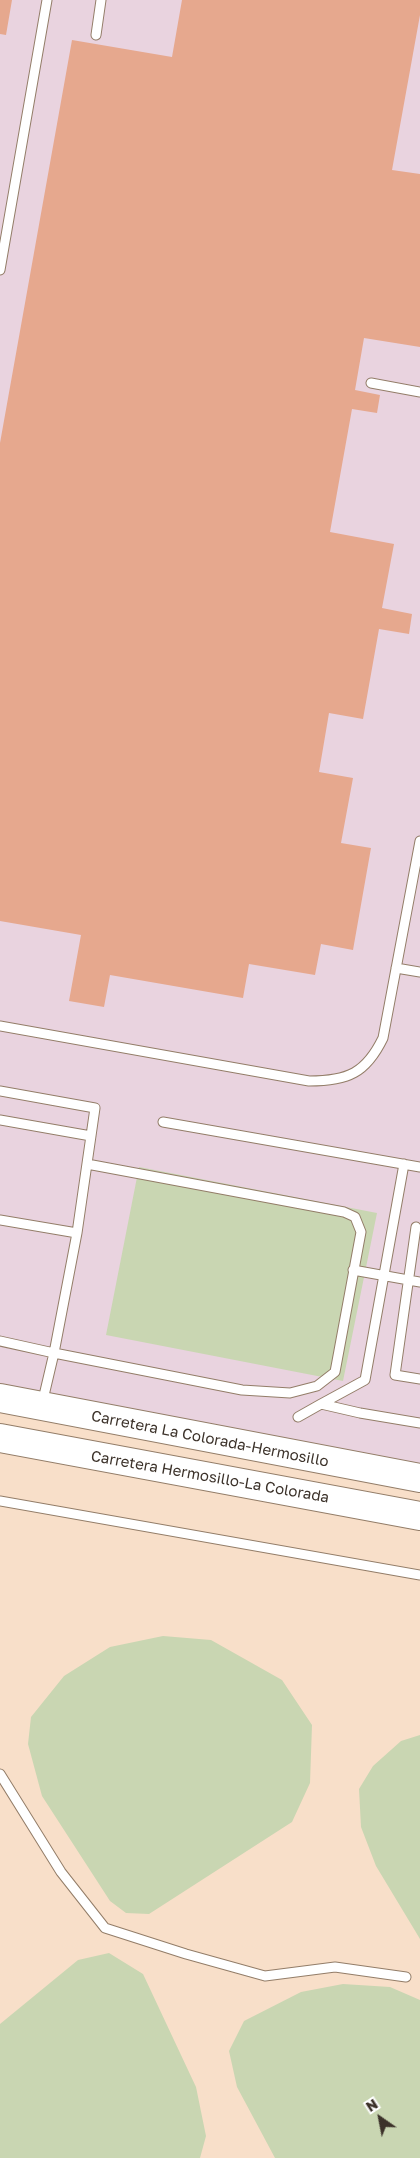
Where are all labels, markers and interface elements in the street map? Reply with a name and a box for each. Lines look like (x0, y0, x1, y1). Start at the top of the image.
street label: Carretera La Colorada-Hermosillo (90, 1407, 330, 1471)
street label: Carretera Hermosillo-La Colorada (89, 1447, 331, 1507)
north arrow (355, 2093, 405, 2143)
text: N (362, 2095, 381, 2115)

